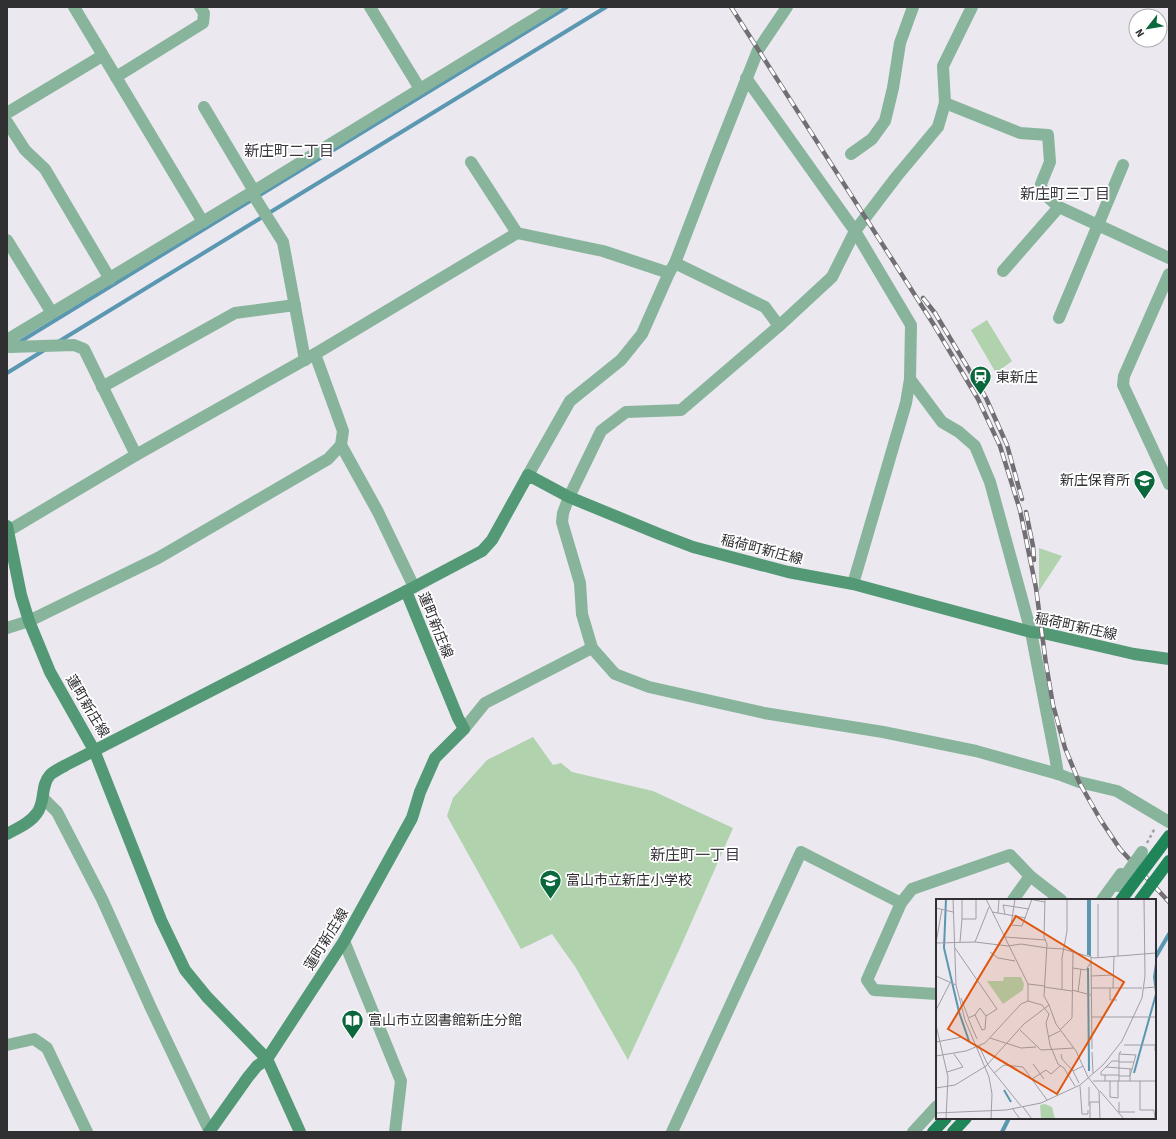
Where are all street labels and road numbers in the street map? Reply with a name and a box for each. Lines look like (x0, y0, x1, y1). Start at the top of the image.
street label: 稲荷町新庄線 (719, 530, 805, 570)
street label: 蓮町新庄線 (413, 589, 457, 662)
street label: 稲荷町新庄線 (1033, 608, 1119, 645)
street label: 蓮町新庄線 (61, 671, 114, 742)
street label: 蓮町新庄線 (300, 905, 354, 975)

